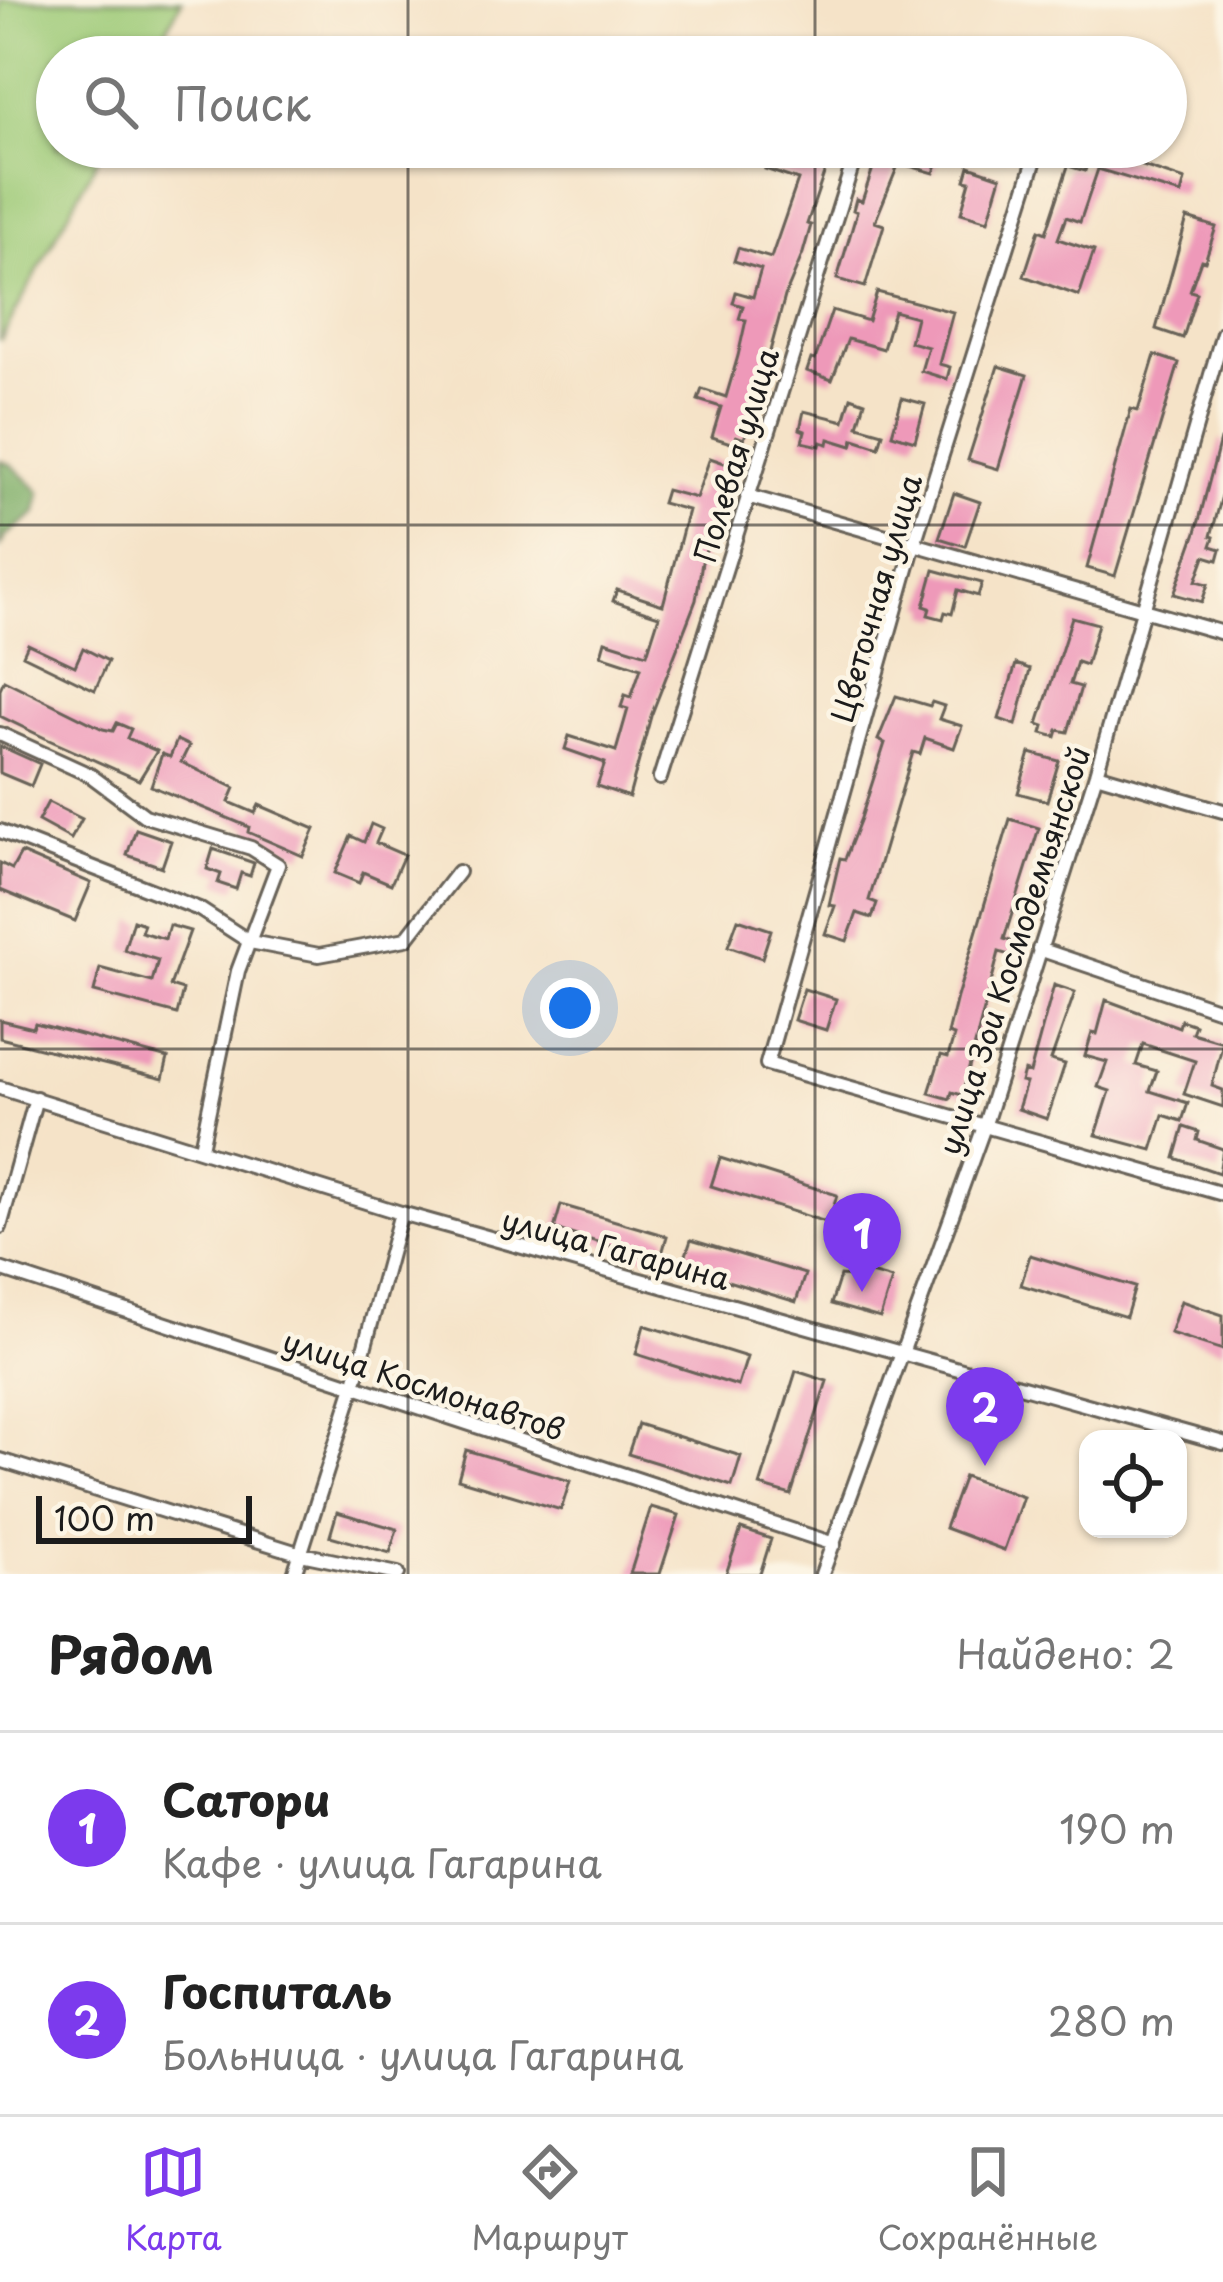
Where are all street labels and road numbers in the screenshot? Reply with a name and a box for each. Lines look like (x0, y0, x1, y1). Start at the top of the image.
street label: Полевая улица (681, 342, 789, 568)
street label: Цветочная улица (818, 468, 932, 727)
street label: улица Зои Космодемьянской (926, 740, 1100, 1160)
street label: улица Гагарина (497, 1196, 735, 1300)
street label: улица Космонавтов (278, 1317, 570, 1451)

